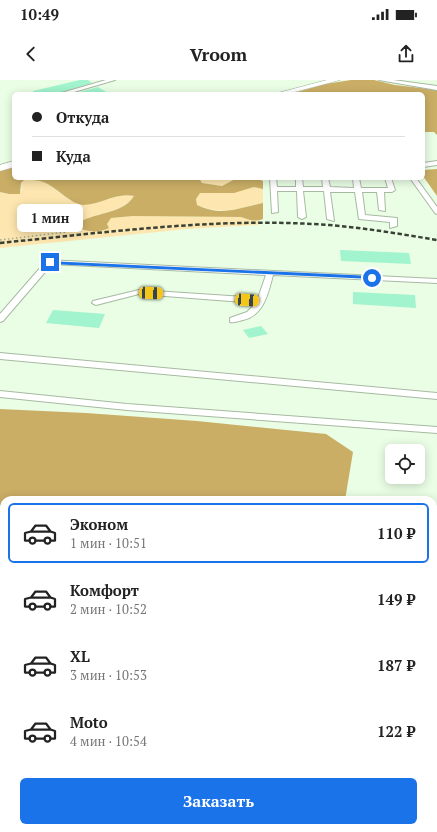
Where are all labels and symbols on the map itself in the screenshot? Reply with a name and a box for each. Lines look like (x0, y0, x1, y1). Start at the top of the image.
callout: 1 мин (17, 204, 83, 232)
route end (41, 253, 59, 271)
route start (363, 269, 381, 287)
car (139, 287, 163, 299)
car (235, 293, 259, 307)

